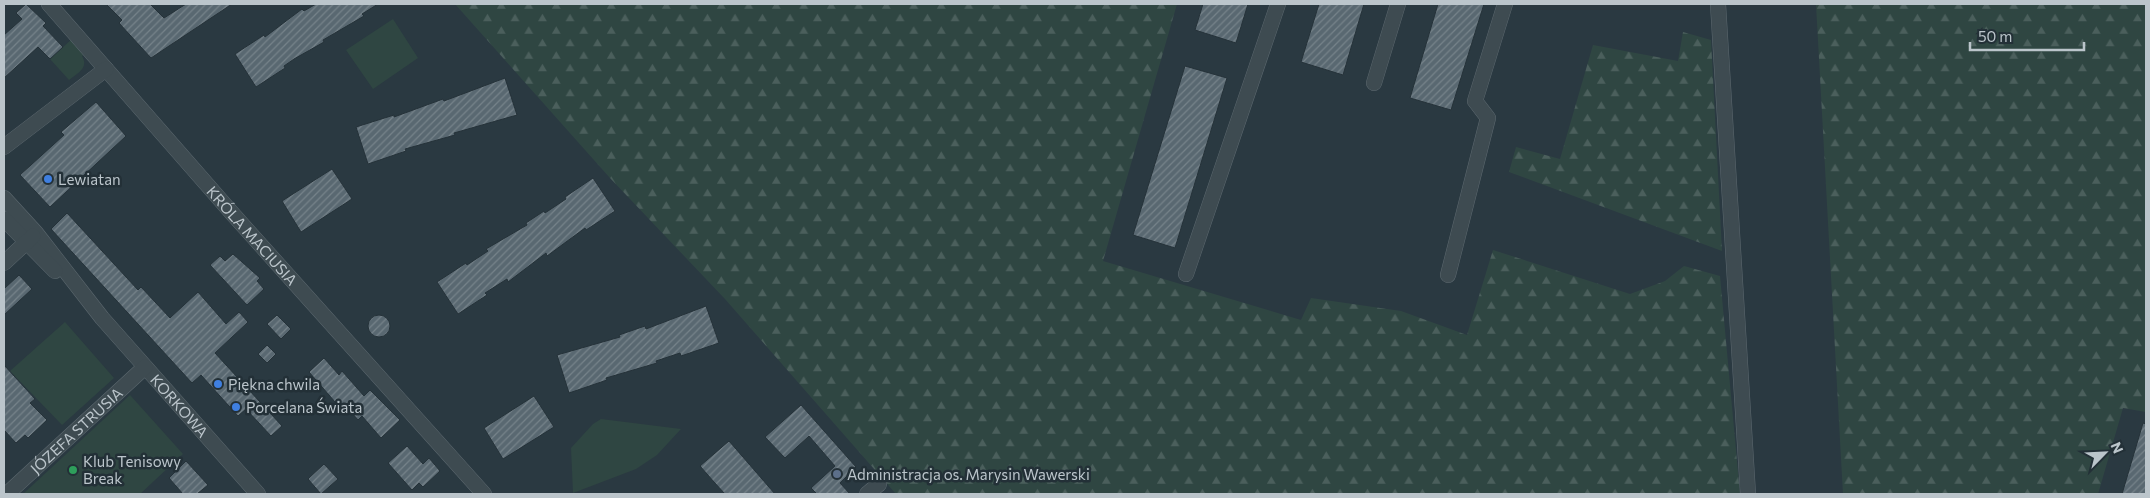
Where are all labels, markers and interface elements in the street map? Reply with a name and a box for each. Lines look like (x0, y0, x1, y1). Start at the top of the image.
scale bar (1970, 20, 2084, 52)
text: 50 m (1978, 27, 2012, 45)
place label: Lewiatan (58, 170, 121, 188)
marker: Lewiatan (42, 173, 54, 185)
street label: KRÓLA MACIUSIA (203, 182, 301, 289)
street label: KORKOWA (147, 370, 212, 441)
place label: Piękna chwila (228, 375, 320, 393)
marker: Piękna chwila (212, 378, 224, 390)
street label: JÓZEFA STRUSIA (26, 383, 126, 477)
place label: Porcelana Świata (246, 397, 362, 416)
marker: Porcelana Świata (230, 401, 242, 413)
north arrow (2080, 428, 2130, 478)
text: N (2107, 439, 2127, 456)
place label: Klub Tenisowy Break (83, 452, 181, 487)
marker: Klub Tenisowy Break (67, 464, 79, 476)
place label: Administracja os. Marysin Wawerski (847, 465, 1090, 483)
marker: Administracja os. Marysin Wawerski (831, 468, 843, 480)

